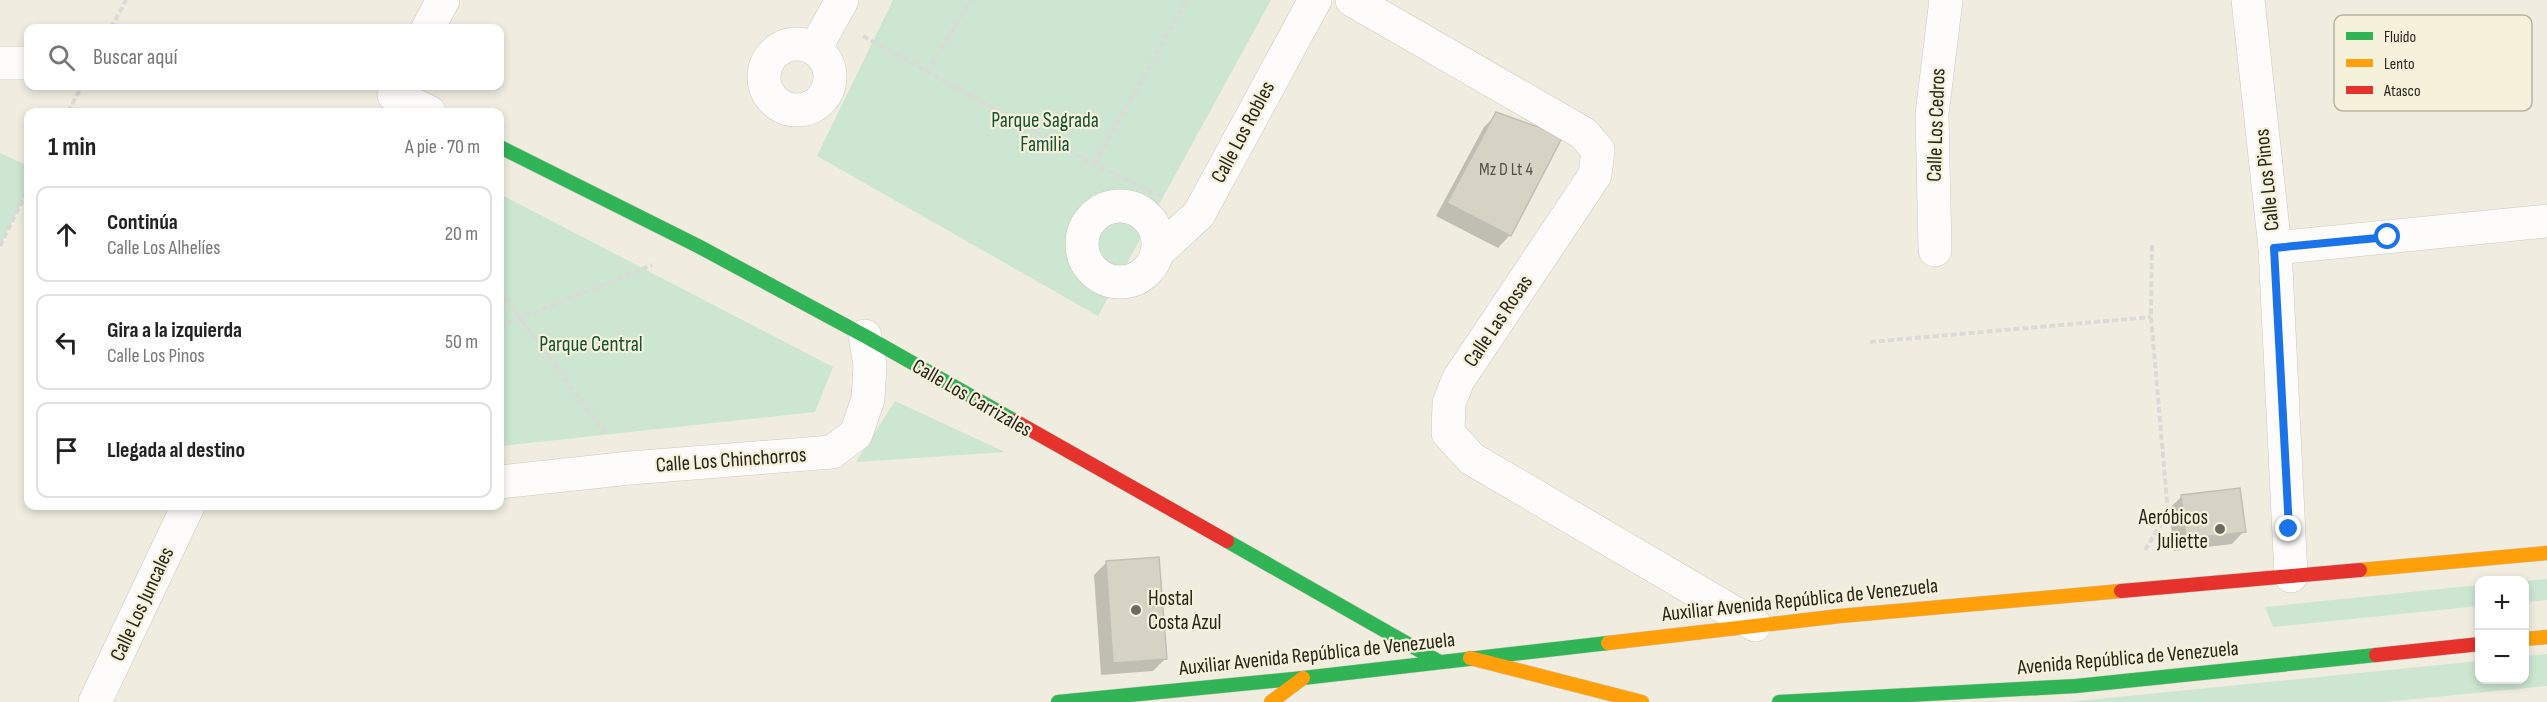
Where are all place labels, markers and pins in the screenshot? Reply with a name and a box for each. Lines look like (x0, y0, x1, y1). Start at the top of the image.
place label: Aeróbicos Juliette (2138, 505, 2208, 554)
marker: Aeróbicos Juliette (2213, 522, 2227, 536)
place label: Hostal Costa Azul (1148, 586, 1221, 635)
marker: Hostal Costa Azul (1129, 603, 1143, 617)

